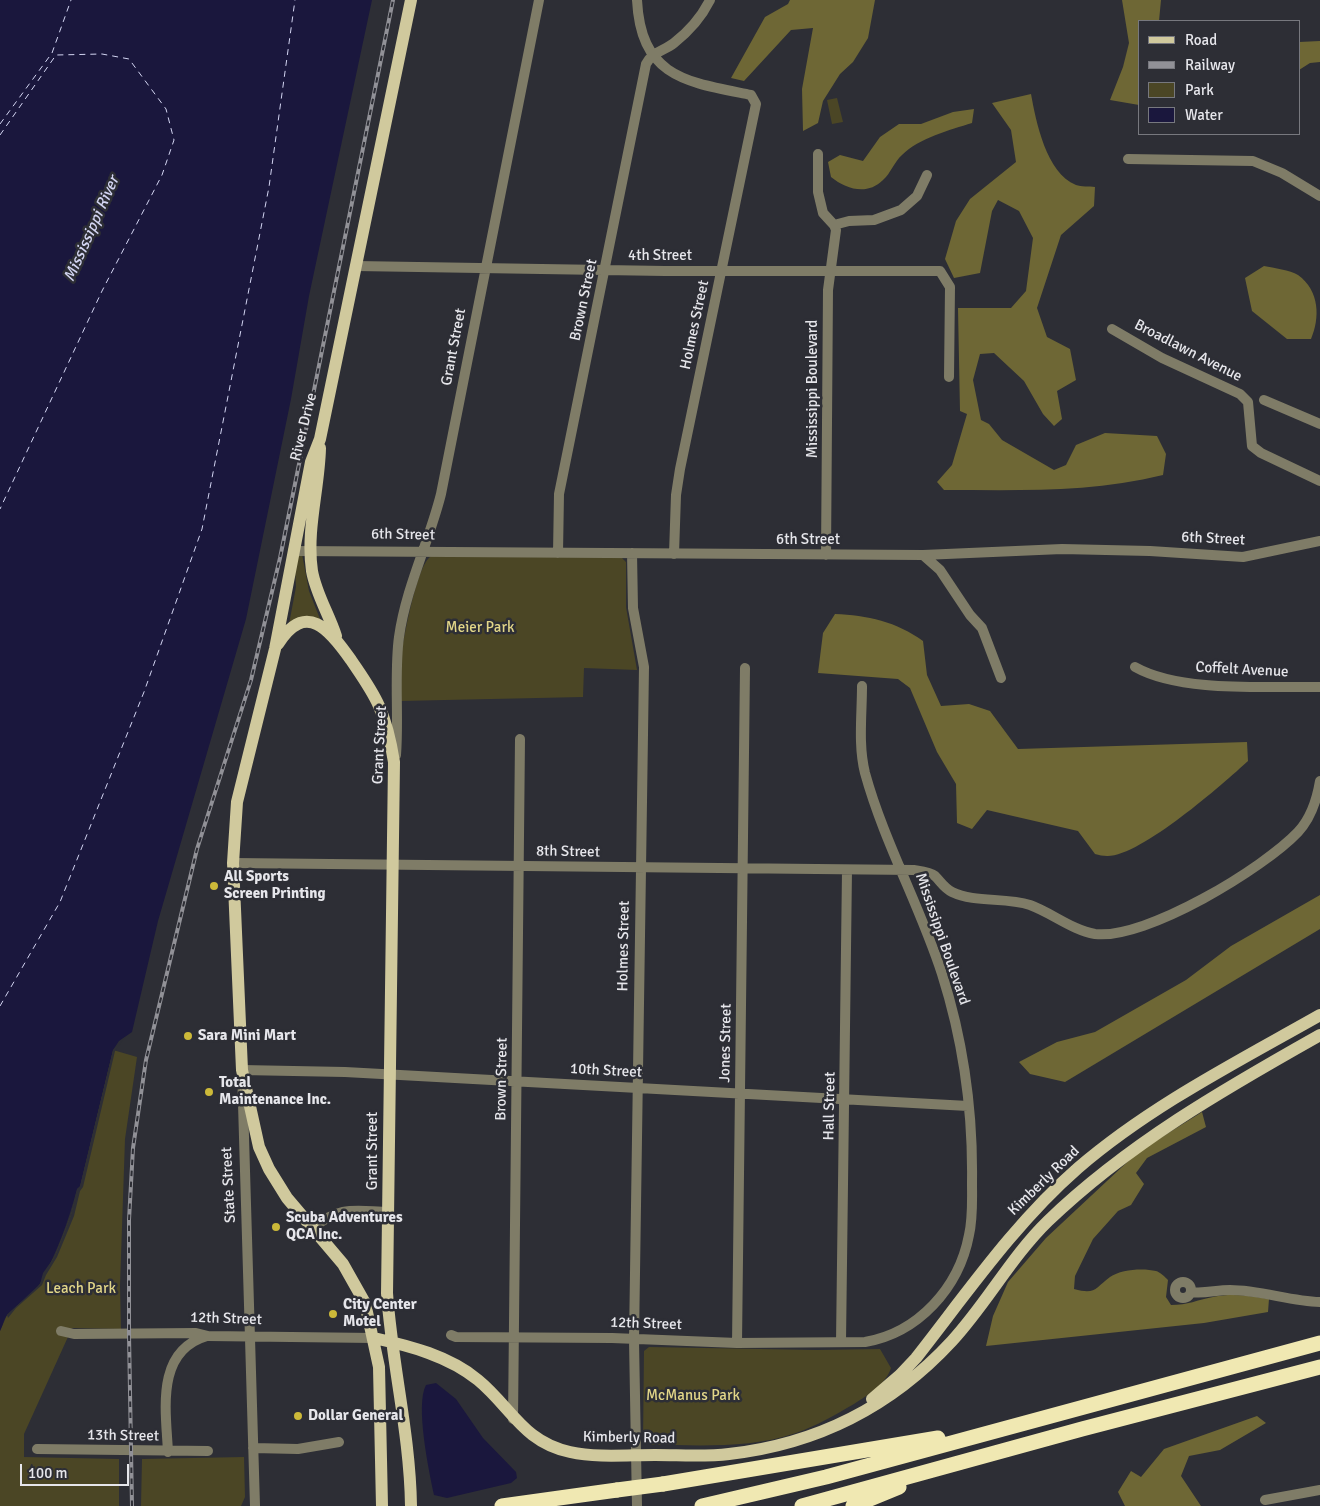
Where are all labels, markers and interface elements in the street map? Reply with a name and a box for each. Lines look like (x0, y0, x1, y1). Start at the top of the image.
legend (1138, 20, 1300, 135)
text: Road (1185, 31, 1217, 49)
text: Railway (1185, 56, 1235, 74)
text: Park (1185, 81, 1214, 99)
text: Water (1185, 106, 1223, 124)
water label: Mississippi River (60, 173, 124, 285)
street label: 4th Street (628, 247, 692, 265)
street label: Brown Street (567, 257, 601, 343)
street label: Holmes Street (677, 279, 713, 371)
street label: Grant Street (438, 307, 470, 387)
street label: Broadlawn Avenue (1131, 316, 1245, 386)
street label: Mississippi Boulevard (804, 320, 822, 458)
street label: River Drive (287, 391, 321, 463)
street label: 6th Street (371, 525, 435, 545)
street label: 6th Street (1181, 528, 1245, 550)
street label: 6th Street (776, 531, 840, 549)
park label: Meier Park (446, 619, 514, 637)
street label: Coffelt Avenue (1195, 659, 1289, 681)
street label: Grant Street (369, 705, 391, 785)
street label: 8th Street (536, 842, 600, 862)
place label: All Sports Screen Printing (224, 868, 326, 903)
street label: Mississippi Boulevard (911, 871, 973, 1007)
marker: All Sports Screen Printing (208, 880, 220, 892)
street label: Holmes Street (614, 900, 634, 992)
street label: Jones Street (716, 1003, 736, 1083)
place label: Sara Mini Mart (198, 1027, 296, 1045)
marker: Sara Mini Mart (182, 1030, 194, 1042)
street label: Brown Street (492, 1037, 512, 1121)
street label: 10th Street (570, 1060, 642, 1082)
street label: Hall Street (820, 1071, 840, 1141)
place label: Total Maintenance Inc. (219, 1074, 331, 1109)
marker: Total Maintenance Inc. (203, 1086, 215, 1098)
street label: Grant Street (364, 1112, 382, 1190)
street label: Kimberly Road (1004, 1142, 1084, 1220)
street label: State Street (218, 1147, 240, 1223)
place label: Scuba Adventures QCA Inc. (286, 1209, 403, 1244)
marker: Scuba Adventures QCA Inc. (270, 1221, 282, 1233)
park label: Leach Park (46, 1280, 116, 1298)
place label: City Center Motel (343, 1296, 417, 1331)
marker: City Center Motel (327, 1308, 339, 1320)
street label: 12th Street (190, 1309, 262, 1329)
street label: 12th Street (610, 1314, 682, 1334)
park label: McManus Park (646, 1387, 740, 1405)
place label: Dollar General (308, 1407, 403, 1425)
marker: Dollar General (292, 1410, 304, 1422)
street label: 13th Street (87, 1426, 159, 1446)
street label: Kimberly Road (583, 1428, 675, 1448)
scale bar (22, 1454, 131, 1486)
text: 100 m (28, 1464, 68, 1482)

